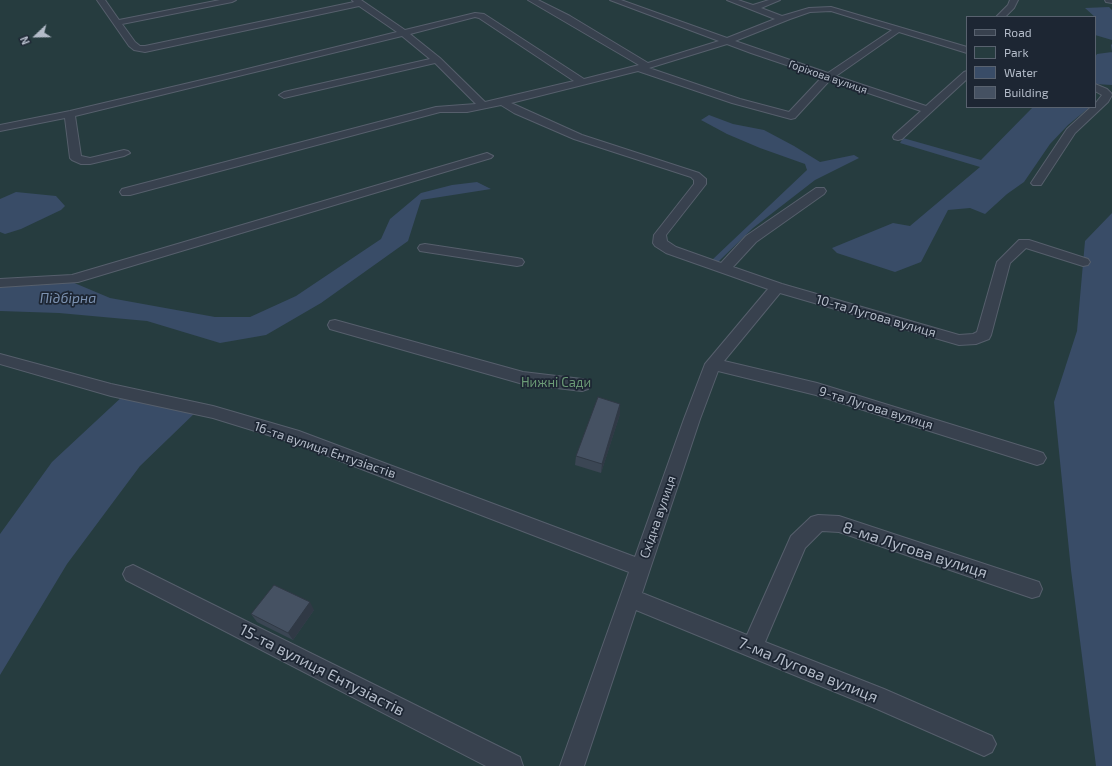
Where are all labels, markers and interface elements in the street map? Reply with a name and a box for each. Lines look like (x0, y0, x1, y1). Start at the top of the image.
north arrow (16, 16, 56, 56)
legend (966, 16, 1096, 108)
text: Road (1004, 25, 1032, 39)
text: N (17, 35, 32, 47)
text: Park (1004, 45, 1029, 59)
street label: Горіхова вулиця (787, 57, 869, 97)
text: Water (1004, 65, 1038, 79)
text: Building (1004, 85, 1048, 99)
water label: Підбірна (40, 290, 96, 306)
street label: 10-та Лугова вулиця (814, 291, 938, 341)
park label: Нижні Сади (521, 375, 591, 391)
street label: 9-та Лугова вулиця (817, 383, 935, 433)
street label: 16-та вулиця Ентузіастів (252, 418, 398, 482)
street label: Східна вулиця (637, 474, 679, 560)
street label: 8-ма Лугова вулиця (840, 518, 990, 582)
street label: 15-та вулиця Ентузіастів (236, 620, 408, 720)
street label: 7-ма Лугова вулиця (735, 633, 881, 707)

